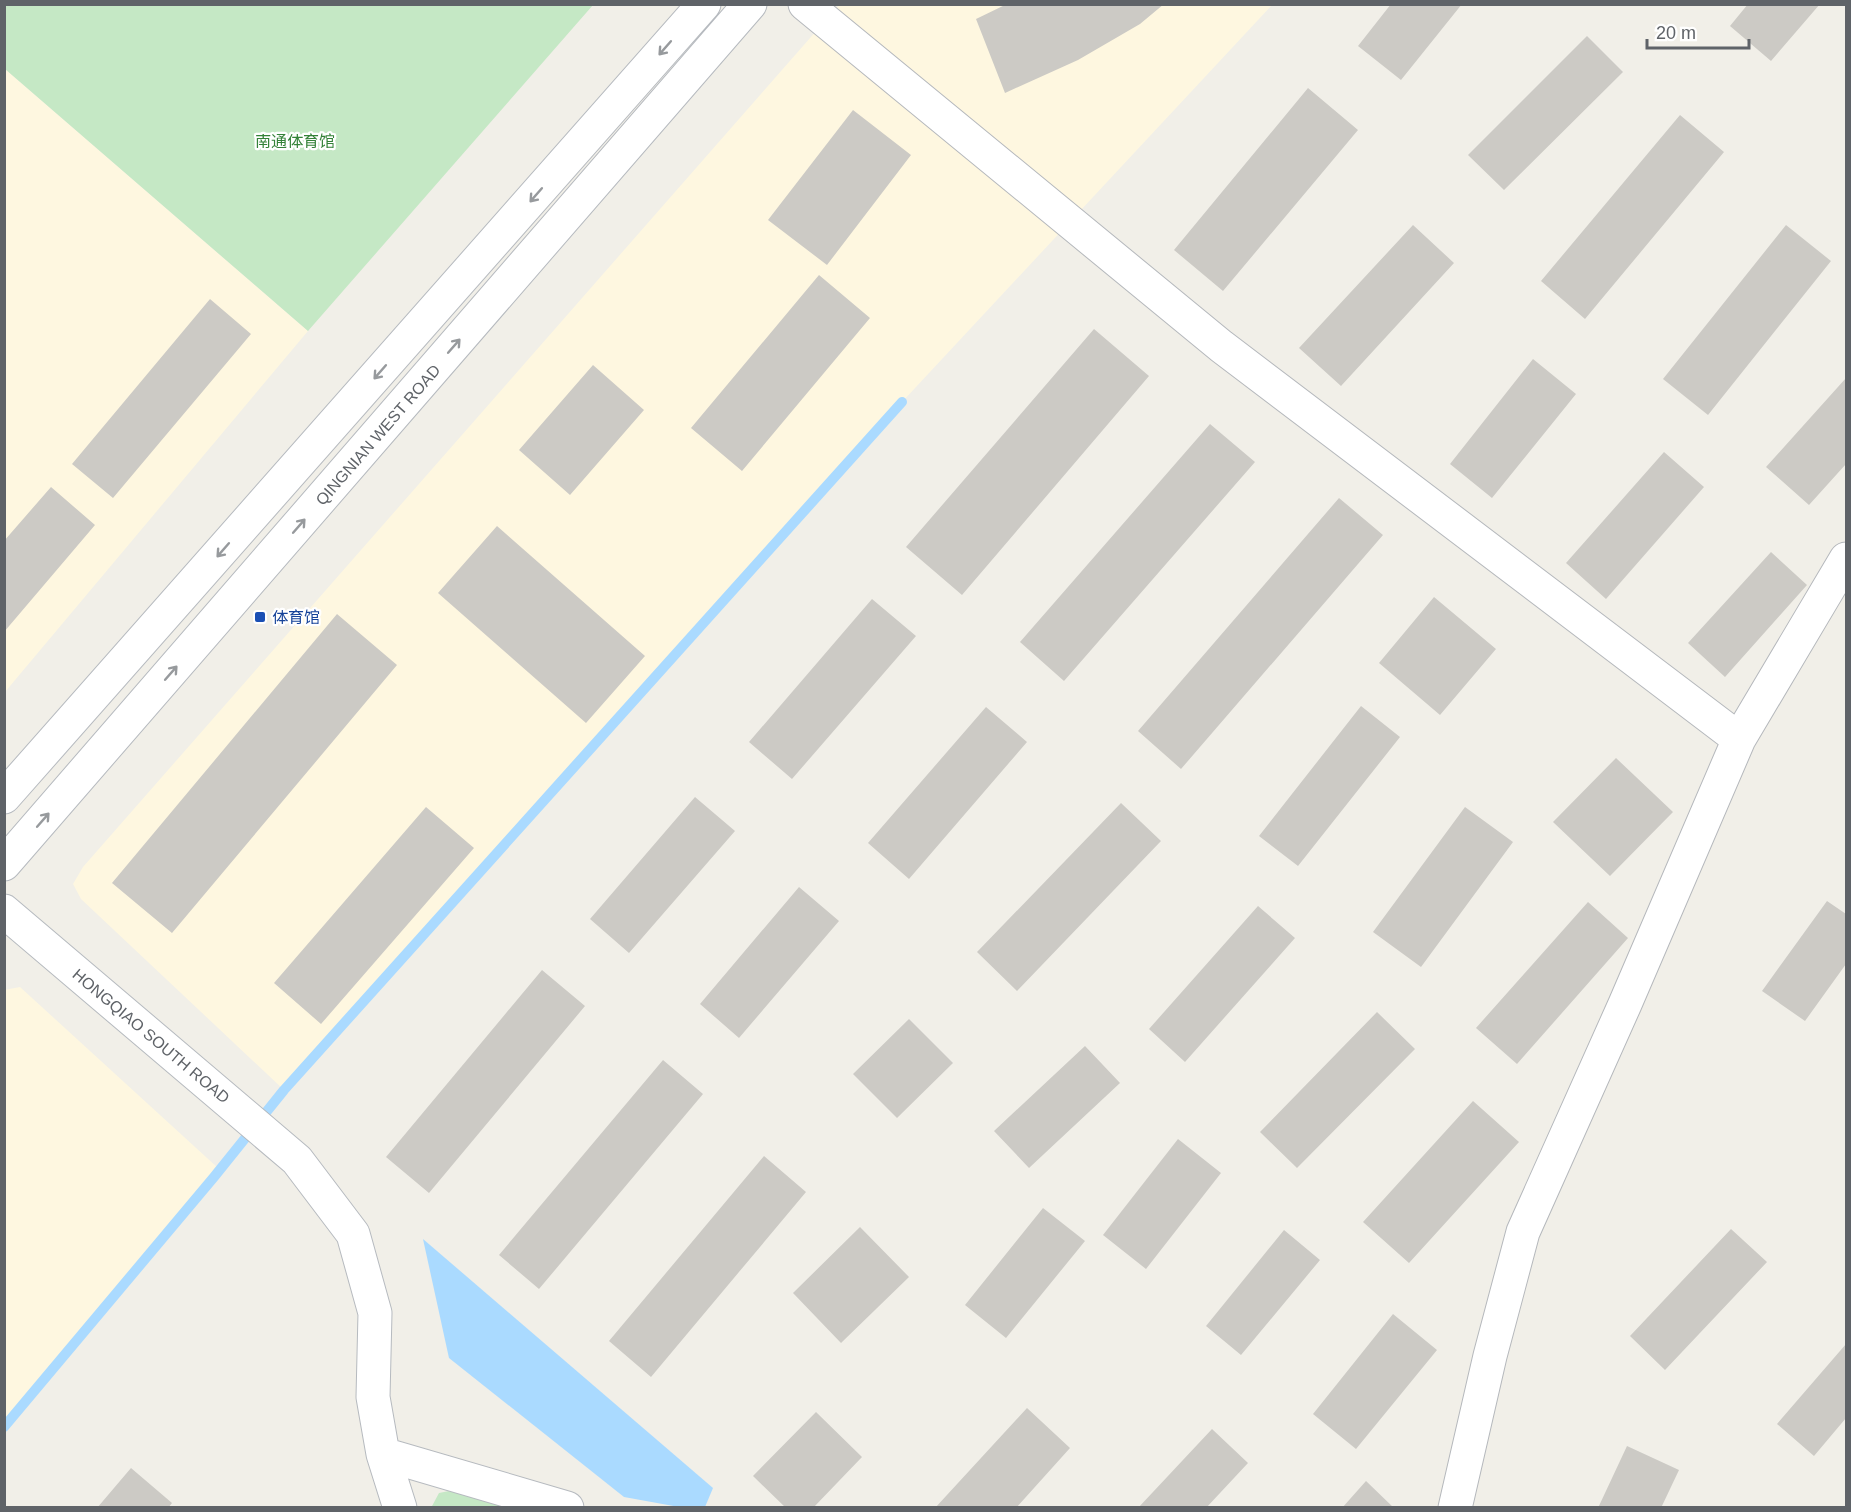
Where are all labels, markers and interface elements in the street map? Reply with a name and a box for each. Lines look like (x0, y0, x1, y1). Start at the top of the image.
scale bar (1647, 12, 1749, 50)
text: 20 m (1656, 23, 1696, 43)
one-way arrow (659, 40, 672, 56)
park label: 南通体育馆 (255, 133, 335, 150)
one-way arrow (529, 187, 543, 202)
one-way arrow (447, 339, 461, 354)
street label: QINGNIAN WEST ROAD (312, 361, 444, 509)
one-way arrow (373, 364, 387, 379)
one-way arrow (292, 519, 306, 534)
one-way arrow (216, 542, 230, 557)
place label: 体育馆 (272, 609, 320, 626)
marker: 体育馆 (253, 610, 267, 624)
one-way arrow (164, 666, 178, 681)
one-way arrow (36, 813, 50, 828)
street label: HONGQIAO SOUTH ROAD (69, 965, 233, 1107)

